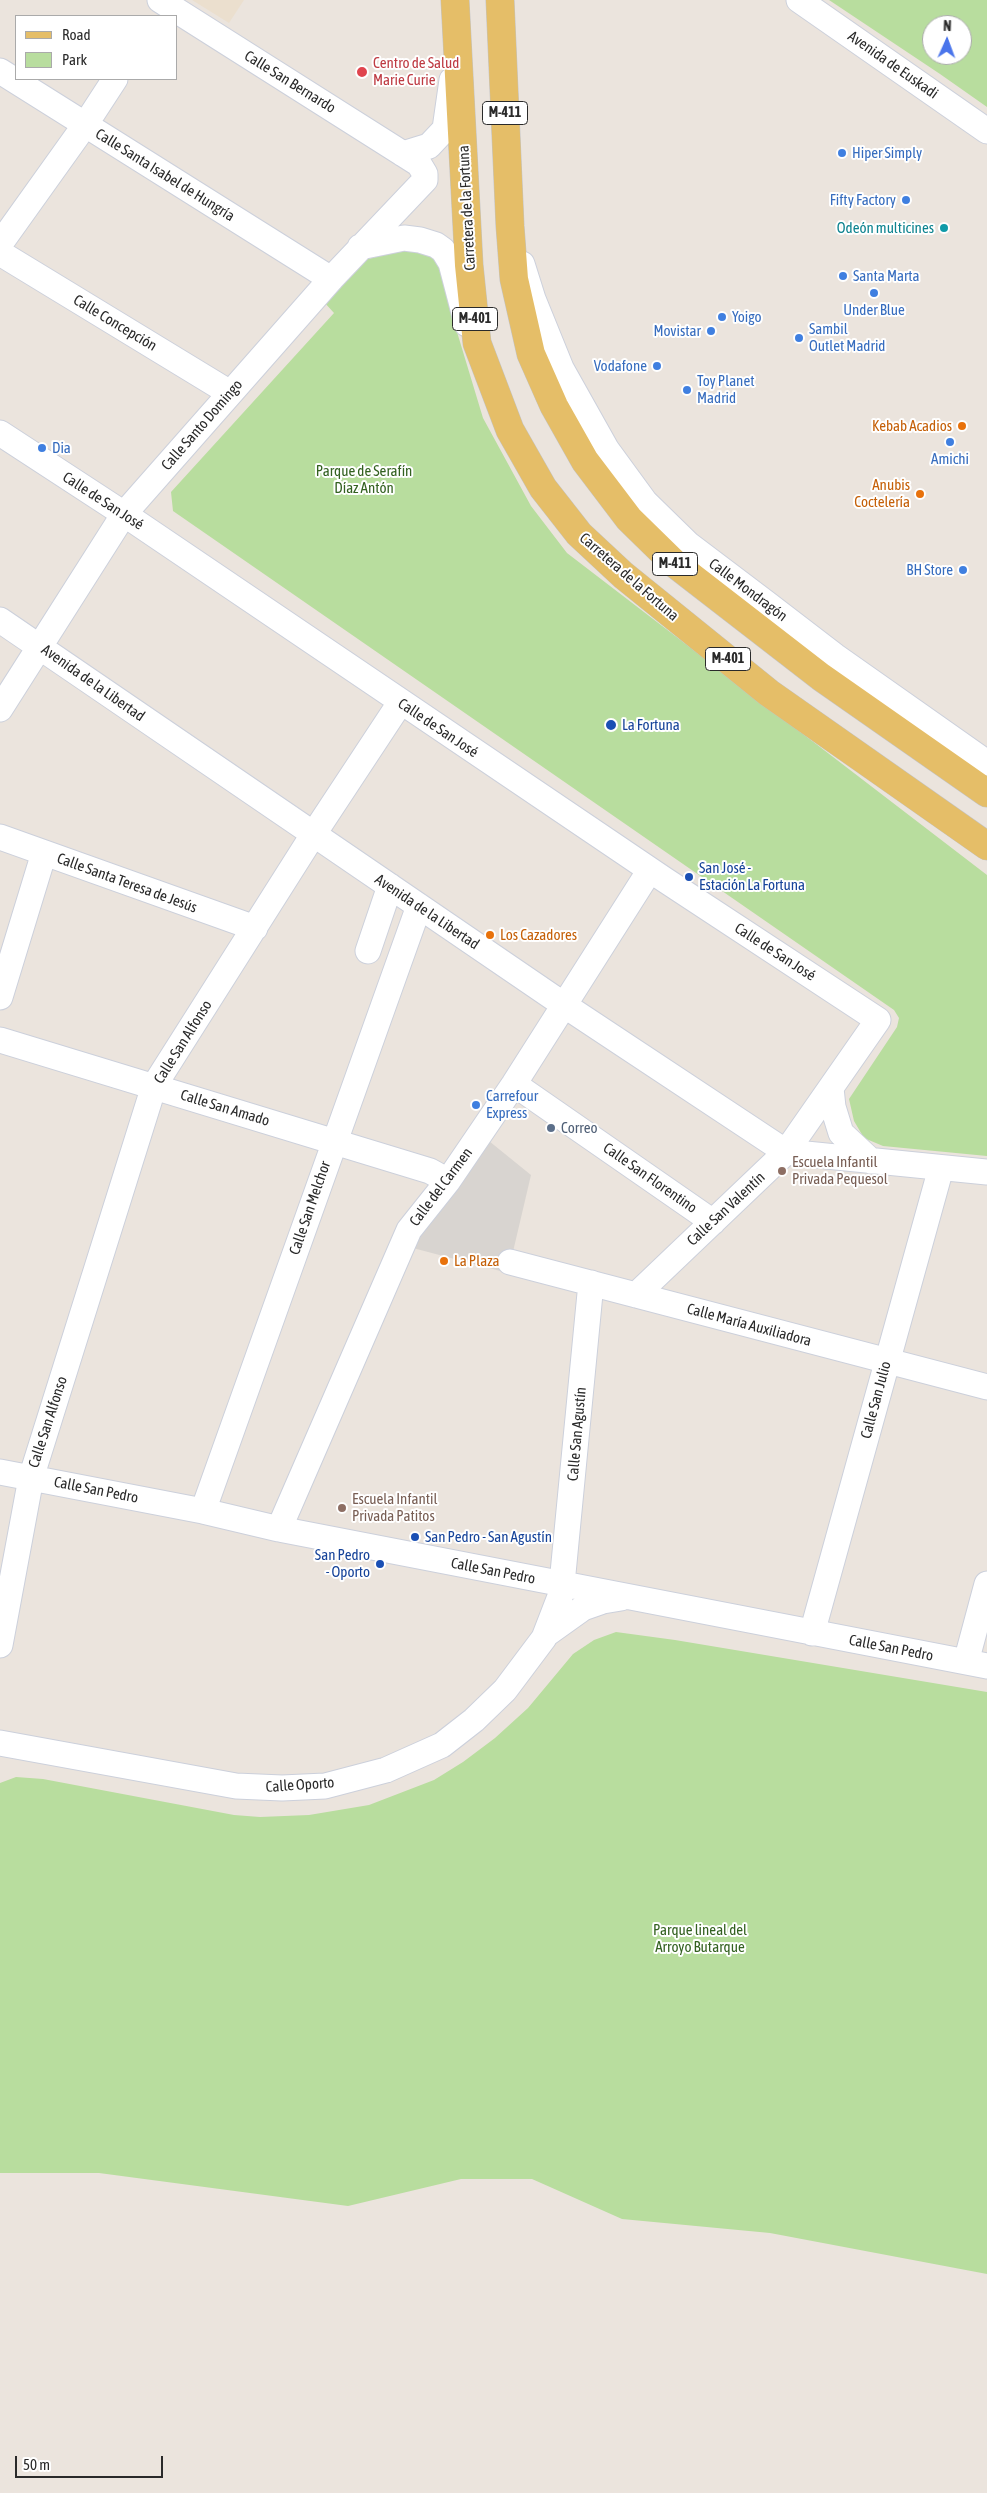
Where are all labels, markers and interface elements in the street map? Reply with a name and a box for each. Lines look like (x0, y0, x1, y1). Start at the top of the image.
legend (15, 15, 178, 80)
north arrow (922, 15, 972, 65)
text: N (943, 18, 952, 34)
text: Road (62, 26, 91, 43)
street label: Avenida de Euskadi (844, 27, 942, 103)
street label: Calle San Bernardo (241, 47, 339, 117)
text: Park (62, 51, 87, 68)
place label: Centro de Salud Marie Curie (373, 54, 459, 89)
marker: Centro de Salud Marie Curie (355, 65, 369, 79)
road number: M-411 (482, 102, 528, 125)
street label: Calle Santa Isabel de Hungría (92, 125, 238, 225)
place label: Hiper Simply (852, 144, 922, 162)
street label: Carretera de la Fortuna (455, 145, 479, 271)
marker: Hiper Simply (836, 147, 848, 159)
place label: Fifty Factory (830, 191, 896, 209)
marker: Fifty Factory (900, 194, 912, 206)
place label: Odeón multicines (837, 219, 934, 237)
marker: Odeón multicines (938, 222, 950, 234)
place label: Santa Marta (853, 267, 919, 285)
marker: Santa Marta (837, 270, 849, 282)
marker: Under Blue (868, 287, 880, 299)
street label: Calle Concepción (70, 291, 160, 355)
place label: Under Blue (843, 301, 905, 319)
road number: M-401 (452, 308, 498, 330)
place label: Yoigo (732, 308, 761, 326)
marker: Yoigo (716, 311, 728, 323)
place label: Sambil Outlet Madrid (809, 320, 885, 355)
place label: Movistar (653, 322, 701, 340)
marker: Movistar (705, 325, 717, 337)
marker: Sambil Outlet Madrid (793, 332, 805, 344)
place label: Vodafone (594, 357, 647, 375)
marker: Vodafone (651, 360, 663, 372)
place label: Toy Planet Madrid (697, 372, 755, 407)
street label: Calle Santo Domingo (158, 376, 246, 474)
marker: Toy Planet Madrid (681, 384, 693, 396)
place label: Kebab Acadios (872, 417, 952, 435)
marker: Kebab Acadios (956, 420, 968, 432)
marker: Amichi (944, 436, 956, 448)
place label: Dia (52, 439, 71, 457)
marker: Dia (36, 442, 48, 454)
place label: Amichi (931, 450, 969, 468)
park label: Parque de Serafín Díaz Antón (316, 462, 412, 497)
street label: Calle de San José (59, 468, 147, 534)
place label: Anubis Coctelería (854, 476, 910, 511)
marker: Anubis Coctelería (914, 488, 926, 500)
street label: Carretera de la Fortuna (576, 529, 682, 625)
road number: M-411 (652, 552, 698, 576)
street label: Calle Mondragón (705, 555, 791, 625)
place label: BH Store (906, 561, 953, 579)
marker: BH Store (957, 564, 969, 576)
street label: Avenida de la Libertad (38, 641, 148, 725)
road number: M-401 (706, 648, 750, 671)
street label: Calle de San José (394, 695, 482, 761)
place label: La Fortuna (622, 716, 680, 734)
marker: La Fortuna (604, 718, 618, 732)
street label: Calle Santa Teresa de Jesús (54, 849, 200, 917)
place label: San José - Estación La Fortuna (699, 859, 805, 894)
street label: Avenida de la Libertad (371, 870, 483, 954)
marker: San José - Estación La Fortuna (683, 871, 695, 883)
street label: Calle de San José (731, 919, 819, 985)
place label: Los Cazadores (500, 926, 577, 944)
marker: Los Cazadores (484, 929, 496, 941)
street label: Calle San Alfonso (150, 997, 216, 1087)
street label: Calle San Amado (178, 1086, 272, 1130)
place label: Carrefour Express (486, 1087, 538, 1122)
marker: Carrefour Express (470, 1099, 482, 1111)
place label: Correo (561, 1119, 597, 1137)
marker: Correo (545, 1122, 557, 1134)
street label: Calle San Florentino (600, 1139, 700, 1217)
street label: Calle del Carmen (406, 1144, 476, 1230)
place label: Escuela Infantil Privada Pequesol (792, 1153, 888, 1188)
street label: Calle San Melchor (286, 1159, 334, 1257)
marker: Escuela Infantil Privada Pequesol (776, 1165, 788, 1177)
street label: Calle San Valentín (683, 1168, 769, 1250)
place label: La Plaza (454, 1252, 500, 1270)
marker: La Plaza (438, 1255, 450, 1267)
street label: Calle María Auxiliadora (685, 1300, 813, 1350)
street label: Calle San Julio (857, 1359, 895, 1441)
street label: Calle San Alfonso (25, 1374, 71, 1470)
street label: Calle San Agustín (564, 1386, 590, 1482)
street label: Calle San Pedro (52, 1473, 140, 1507)
place label: Escuela Infantil Privada Patitos (352, 1490, 438, 1525)
marker: Escuela Infantil Privada Patitos (336, 1502, 348, 1514)
place label: San Pedro - San Agustín (425, 1528, 552, 1546)
marker: San Pedro - San Agustín (409, 1531, 421, 1543)
place label: San Pedro - Oporto (315, 1546, 370, 1581)
street label: Calle San Pedro (449, 1554, 537, 1588)
marker: San Pedro - Oporto (374, 1558, 386, 1570)
street label: Calle San Pedro (847, 1631, 935, 1665)
street label: Calle Oporto (265, 1774, 335, 1796)
park label: Parque lineal del Arroyo Butarque (653, 1921, 747, 1956)
scale bar (18, 2446, 165, 2478)
text: 50 m (23, 2456, 50, 2473)

